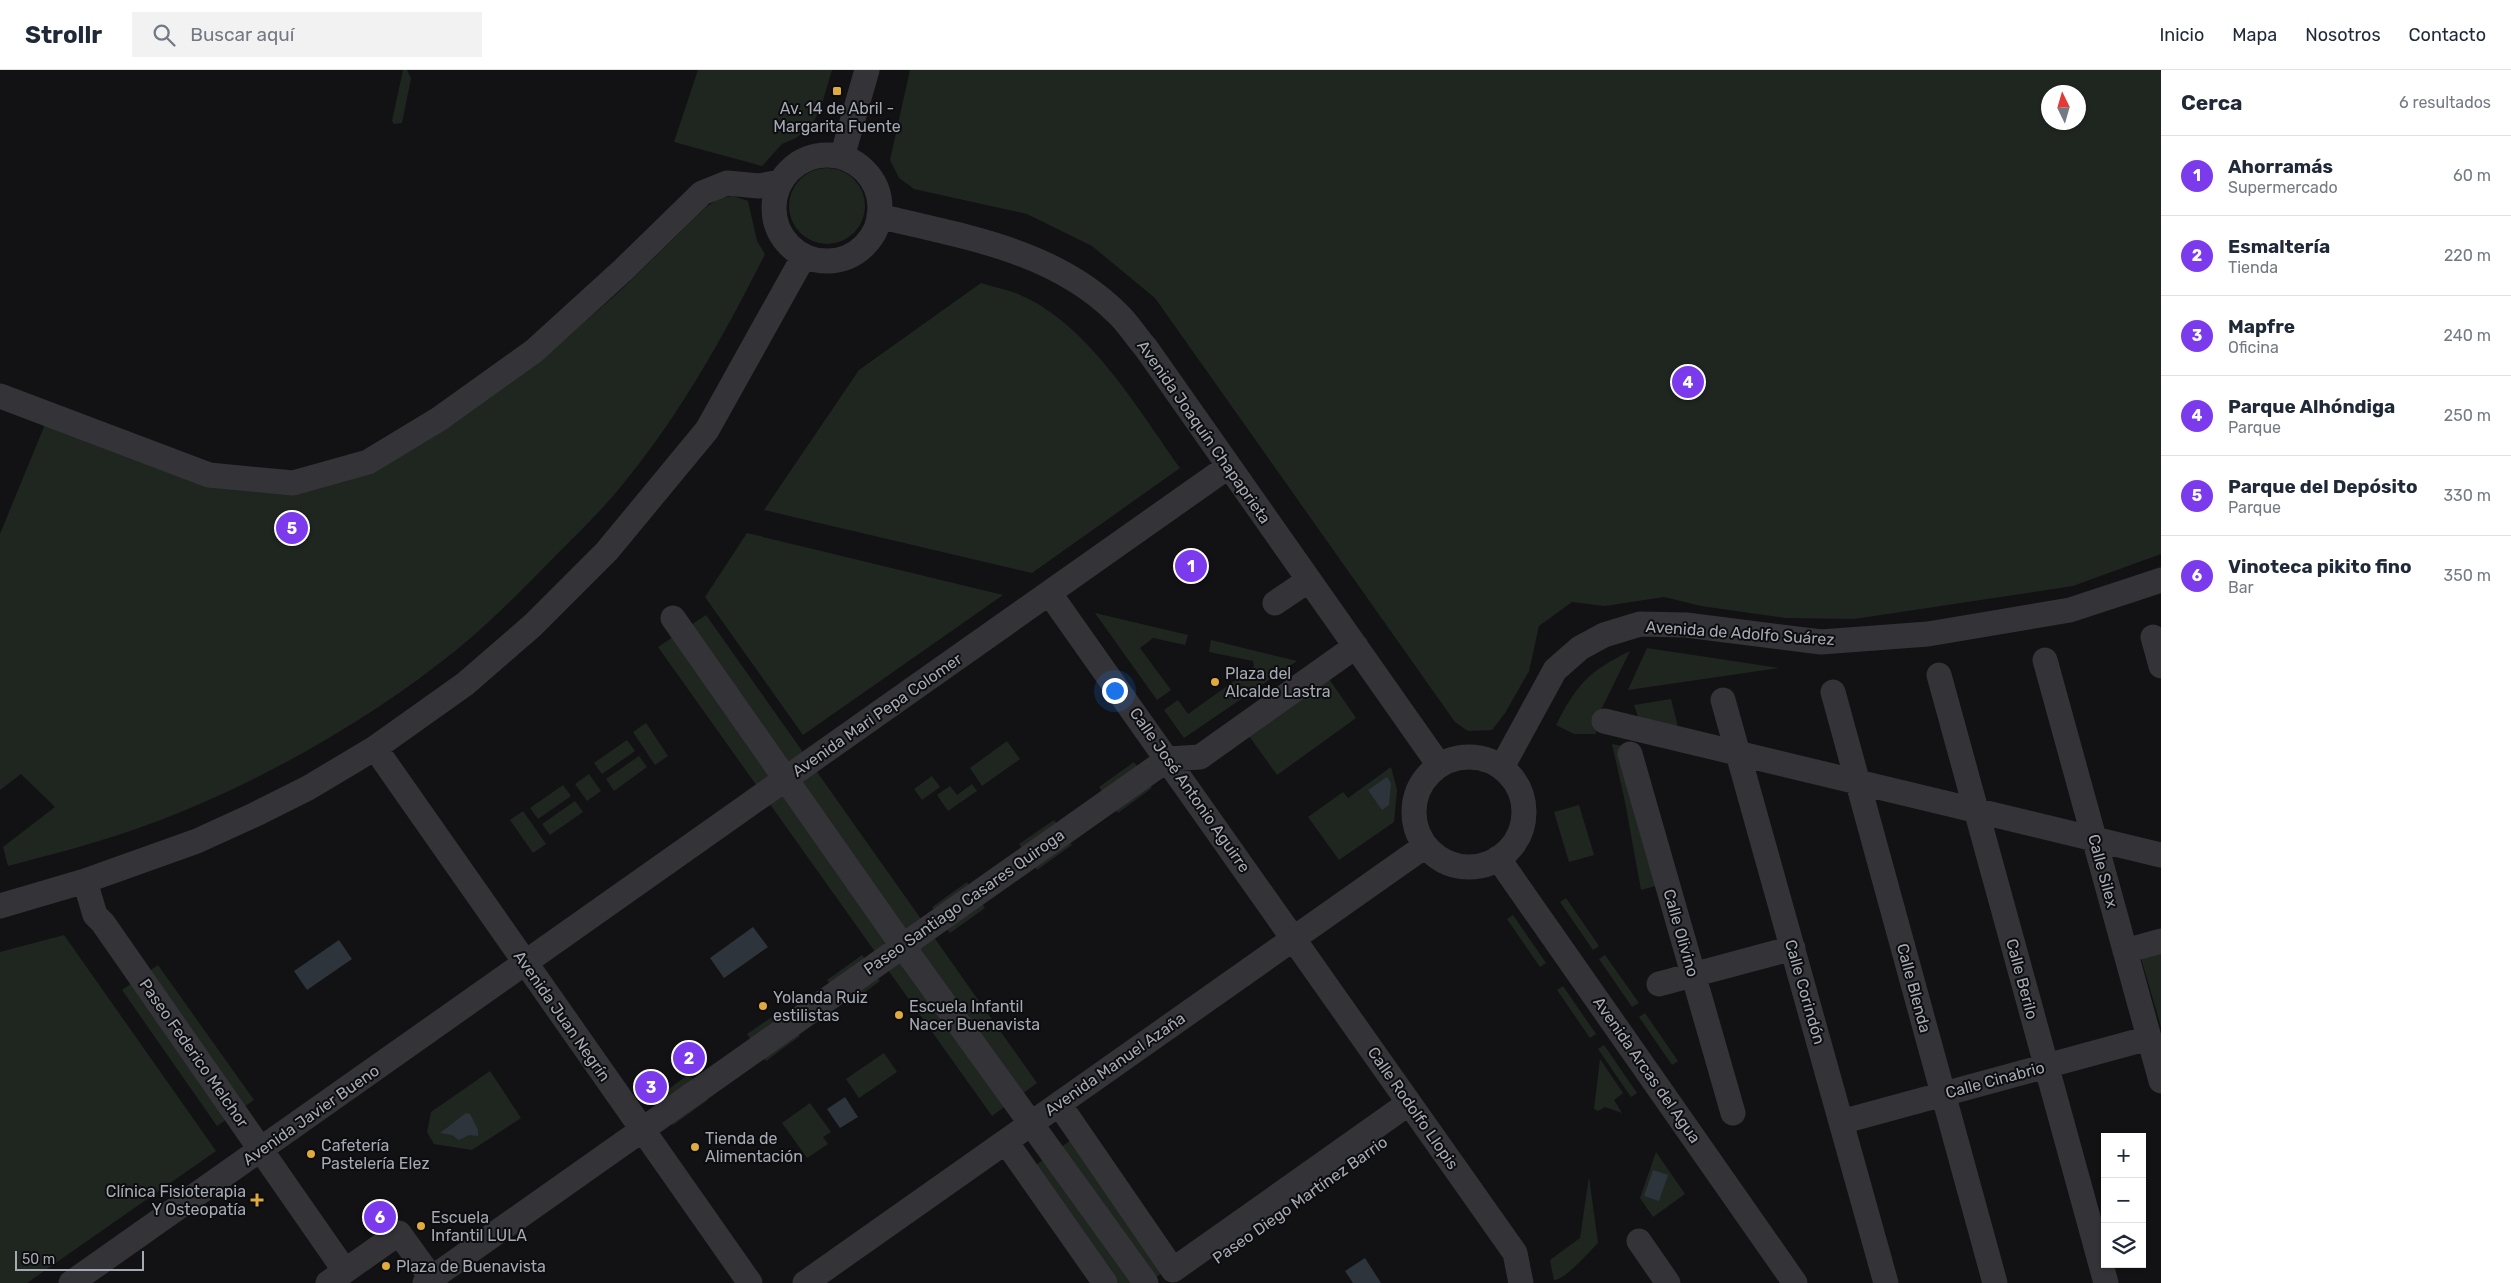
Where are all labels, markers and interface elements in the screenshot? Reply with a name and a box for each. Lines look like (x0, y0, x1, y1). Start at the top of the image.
search box (132, 12, 482, 57)
text: Strollr (25, 21, 102, 49)
icon: search (150, 21, 178, 49)
text: Buscar aquí (190, 23, 294, 46)
text: Inicio (2159, 24, 2204, 46)
text: Mapa (2232, 24, 2277, 46)
text: Nosotros (2305, 24, 2381, 46)
text: Contacto (2409, 24, 2486, 46)
marker: Av. 14 de Abril - Margarita Fuente (831, 85, 843, 97)
north arrow (2041, 85, 2086, 130)
text: Cerca (2181, 90, 2242, 115)
text: 6 resultados (2399, 93, 2491, 112)
place label: Av. 14 de Abril - Margarita Fuente (773, 99, 901, 136)
text: Ahorramás (2228, 155, 2333, 178)
text: 1 (2193, 166, 2201, 185)
text: 60 m (2453, 166, 2491, 185)
text: Supermercado (2228, 178, 2338, 197)
text: Esmaltería (2228, 235, 2330, 258)
text: 2 (2192, 246, 2202, 265)
text: 220 m (2444, 246, 2491, 265)
text: Tienda (2228, 258, 2278, 277)
text: Mapfre (2228, 315, 2295, 338)
text: 3 (2192, 326, 2202, 345)
text: 240 m (2444, 326, 2491, 345)
street label: Avenida Joaquín Chapaprieta (1133, 337, 1275, 527)
text: Oficina (2228, 338, 2279, 357)
pin: 4 (1672, 363, 1704, 401)
text: Parque Alhóndiga (2228, 395, 2395, 418)
text: 4 (2192, 406, 2202, 425)
text: 250 m (2444, 406, 2491, 425)
text: Parque (2228, 418, 2281, 437)
text: Parque del Depósito (2228, 475, 2418, 498)
text: 5 (2192, 486, 2202, 505)
text: 330 m (2443, 486, 2491, 505)
text: Parque (2228, 498, 2281, 517)
pin: 5 (276, 509, 308, 547)
pin: 1 (1175, 547, 1207, 585)
text: Vinoteca pikito fino (2228, 555, 2412, 578)
text: 6 (2192, 566, 2202, 585)
text: 350 m (2444, 566, 2491, 585)
text: Bar (2228, 578, 2254, 597)
street label: Avenida de Adolfo Suárez (1645, 617, 1835, 649)
street label: Avenida Mari Pepa Colomer (789, 649, 965, 781)
place label: Plaza del Alcalde Lastra (1225, 664, 1331, 701)
marker: Plaza del Alcalde Lastra (1209, 676, 1221, 688)
your location (1102, 678, 1128, 704)
street label: Calle José Antonio Aguirre (1126, 704, 1254, 876)
street label: Paseo Santiago Casares Quiroga (860, 825, 1068, 979)
street label: Calle Silex (2084, 832, 2122, 910)
street label: Calle Olivino (1659, 887, 1703, 979)
street label: Calle Corindón (1781, 937, 1829, 1047)
street label: Calle Berilo (2002, 937, 2042, 1021)
street label: Calle Blenda (1893, 941, 1935, 1035)
street label: Avenida Juan Negrín (510, 947, 614, 1085)
street label: Paseo Federico Melchor (135, 975, 253, 1131)
place label: Yolanda Ruiz estilistas (773, 988, 868, 1025)
street label: Avenida Arcas del Agua (1589, 993, 1705, 1147)
place label: Escuela Infantil Nacer Buenavista (909, 997, 1040, 1034)
marker: Yolanda Ruiz estilistas (757, 1000, 769, 1012)
street label: Avenida Manuel Azaña (1041, 1008, 1189, 1120)
marker: Escuela Infantil Nacer Buenavista (893, 1009, 905, 1021)
pin: 2 (673, 1039, 705, 1077)
street label: Calle Rodolfo Llopis (1364, 1043, 1462, 1173)
street label: Calle Cinabrio (1943, 1058, 2047, 1102)
street label: Avenida Javier Bueno (239, 1061, 383, 1169)
pin: 3 (635, 1068, 667, 1106)
place label: Tienda de Alimentación (705, 1129, 803, 1166)
street label: Paseo Diego Martínez Barrio (1209, 1132, 1391, 1268)
map controls (2101, 1133, 2146, 1268)
button: + (2101, 1133, 2146, 1178)
place label: Cafetería Pastelería Elez (321, 1136, 430, 1173)
marker: Tienda de Alimentación (689, 1141, 701, 1153)
marker: Cafetería Pastelería Elez (305, 1148, 317, 1160)
button: − (2101, 1178, 2146, 1223)
place label: Clínica Fisioterapia Y Osteopatía (106, 1182, 246, 1219)
marker: Clínica Fisioterapia Y Osteopatía (250, 1193, 264, 1207)
pin: 6 (364, 1198, 396, 1236)
place label: Escuela Infantil LULA (431, 1208, 527, 1245)
marker: Escuela Infantil LULA (415, 1220, 427, 1232)
button: layers (2101, 1223, 2146, 1268)
scale bar (15, 1248, 144, 1271)
text: 50 m (22, 1251, 55, 1268)
place label: Plaza de Buenavista (396, 1257, 546, 1276)
marker: Plaza de Buenavista (380, 1260, 392, 1272)

